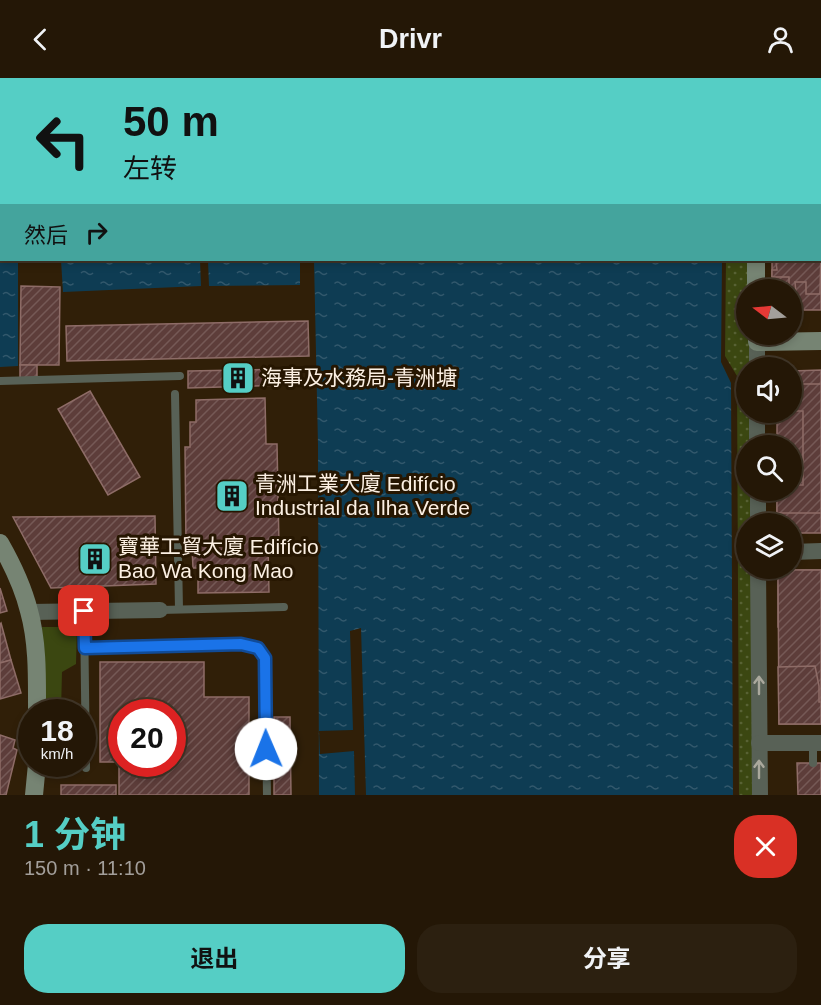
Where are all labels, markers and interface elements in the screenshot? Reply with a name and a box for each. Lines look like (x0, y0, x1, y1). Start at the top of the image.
icon: back (24, 23, 57, 56)
icon: person (764, 23, 797, 56)
text: Drivr (379, 24, 442, 54)
text: 50 m (123, 98, 219, 145)
icon: left (24, 102, 102, 180)
text: 左转 (123, 154, 177, 184)
icon: right (80, 216, 113, 249)
text: 然后 (24, 223, 68, 248)
north arrow (736, 279, 802, 345)
map controls (736, 279, 802, 579)
button: sound (736, 357, 802, 423)
building icon: 海事及水務局-青洲塘 (220, 360, 256, 396)
place label: 海事及水務局-青洲塘 (261, 366, 457, 389)
button: search (736, 435, 802, 501)
place label: 青洲工業大廈 Edifício Industrial da Ilha Verde (255, 472, 470, 519)
building icon: 青洲工業大廈 Edifício Industrial da Ilha Verde (214, 478, 250, 514)
button: layers (736, 513, 802, 579)
place label: 寶華工貿大廈 Edifício Bao Wa Kong Mao (118, 535, 319, 582)
building icon: 寶華工貿大廈 Edifício Bao Wa Kong Mao (77, 541, 113, 577)
pin (58, 585, 109, 636)
icon: arrive (67, 594, 100, 627)
one-way arrow (753, 675, 765, 695)
speed limit sign: 20 (108, 699, 186, 777)
text: 18 (40, 714, 74, 747)
position arrow (234, 717, 298, 781)
text: km/h (41, 745, 73, 762)
one-way arrow (754, 760, 765, 780)
text: 1 分钟 (24, 814, 126, 855)
button: close (734, 815, 797, 878)
text: 150 m · 11:10 (24, 857, 146, 879)
button: 退出 (24, 924, 405, 993)
button: 分享 (417, 924, 797, 993)

